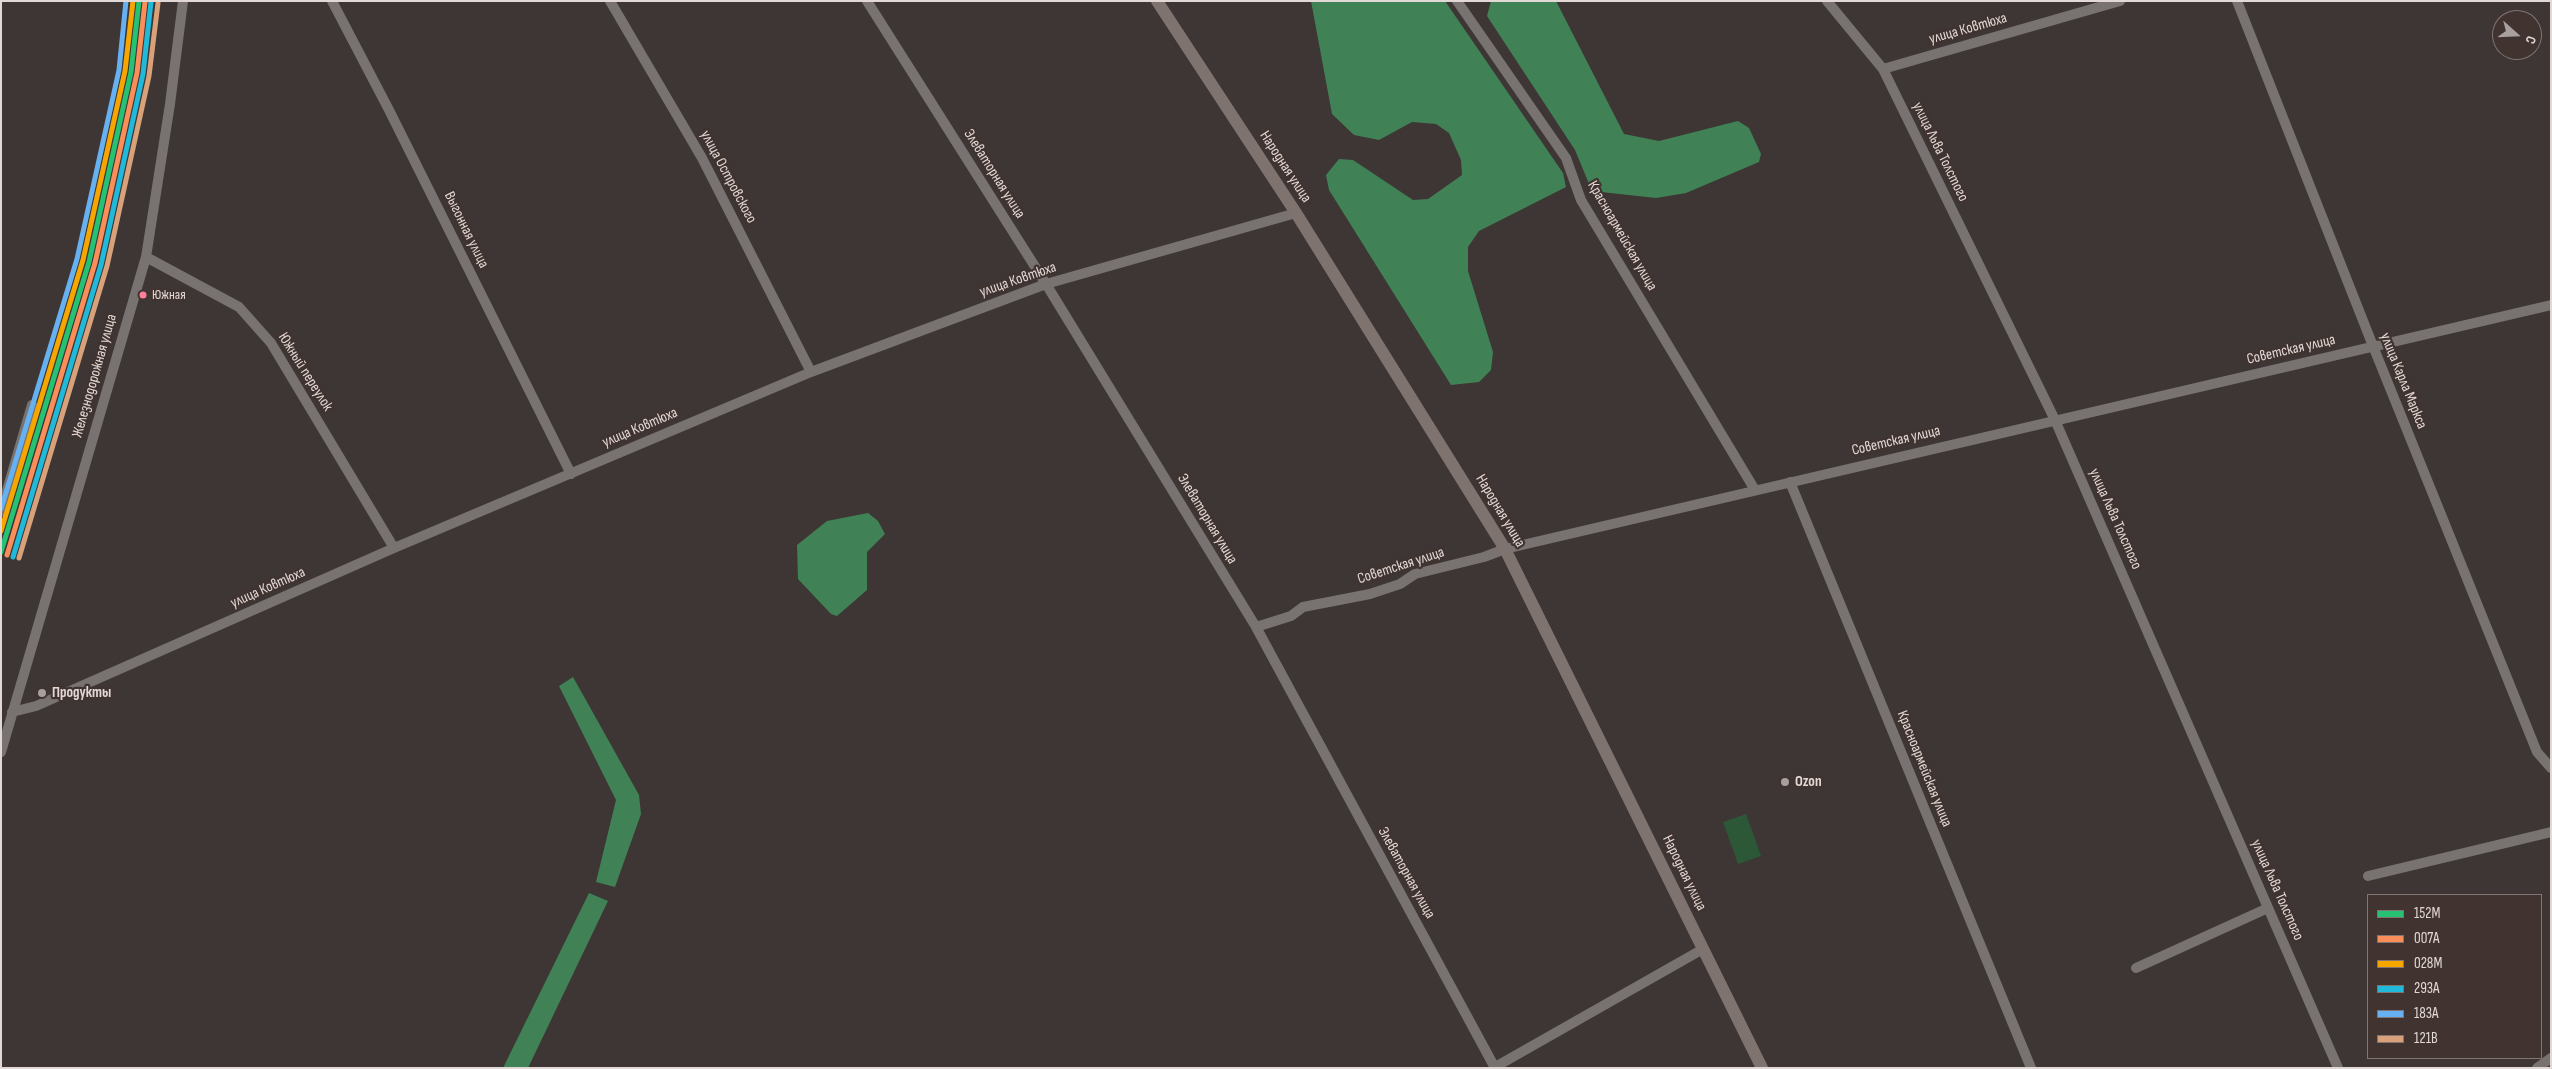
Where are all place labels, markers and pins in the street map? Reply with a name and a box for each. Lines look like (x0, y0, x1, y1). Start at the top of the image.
place label: Южная (152, 287, 186, 303)
marker: Южная (138, 290, 148, 300)
place label: Продукты (52, 684, 111, 702)
marker: Продукты (36, 687, 48, 699)
place label: Ozon (1795, 773, 1822, 791)
marker: Ozon (1779, 776, 1791, 788)

